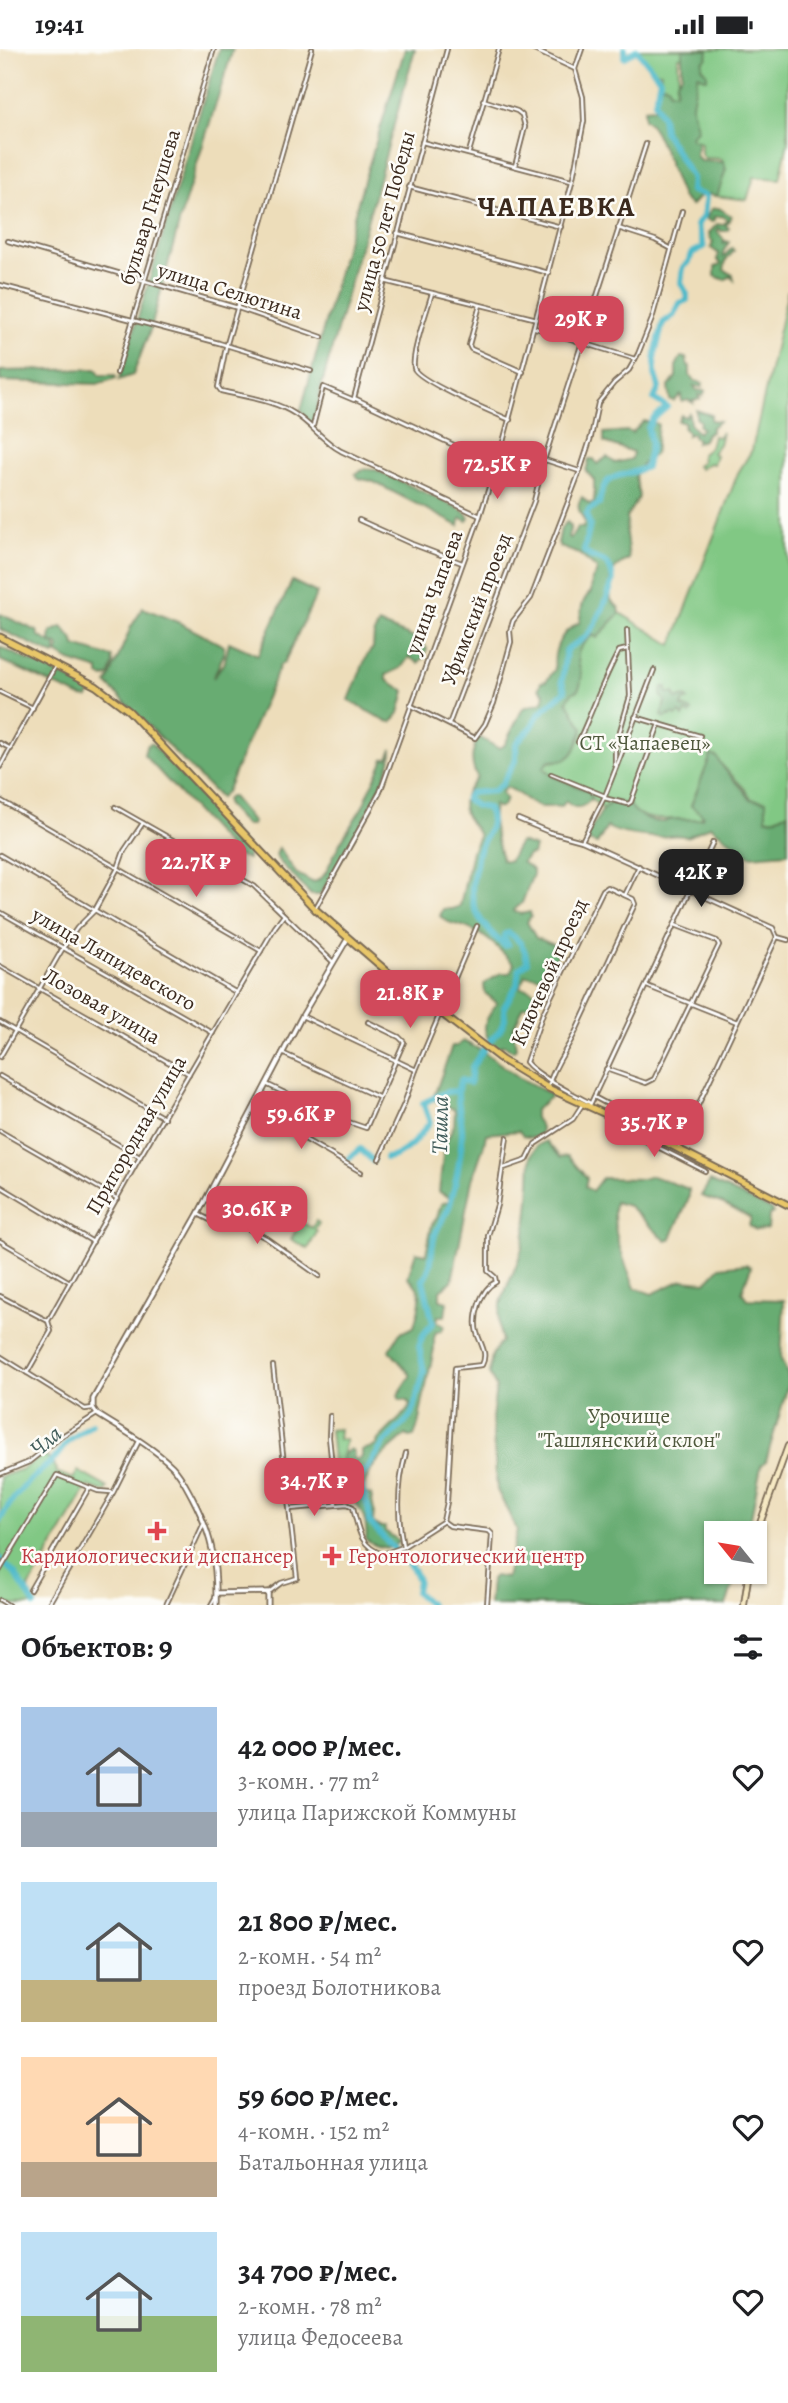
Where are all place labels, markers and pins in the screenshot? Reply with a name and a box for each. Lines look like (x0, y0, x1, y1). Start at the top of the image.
pin: 29K ₽ (532, 296, 630, 356)
pin: 72.5K ₽ (432, 441, 562, 501)
pin: 22.7K ₽ (131, 839, 261, 899)
pin: 42K ₽ (652, 849, 750, 909)
pin: 21.8K ₽ (345, 971, 475, 1030)
pin: 59.6K ₽ (236, 1091, 366, 1151)
pin: 35.7K ₽ (589, 1099, 719, 1159)
pin: 30.6K ₽ (192, 1187, 322, 1246)
pin: 34.7K ₽ (249, 1459, 379, 1518)
marker: Кардиологический диспансер (147, 1521, 167, 1541)
place label: Кардиологический диспансер (21, 1542, 293, 1570)
place label: Геронтологический центр (348, 1542, 585, 1570)
marker: Геронтологический центр (322, 1546, 342, 1566)

